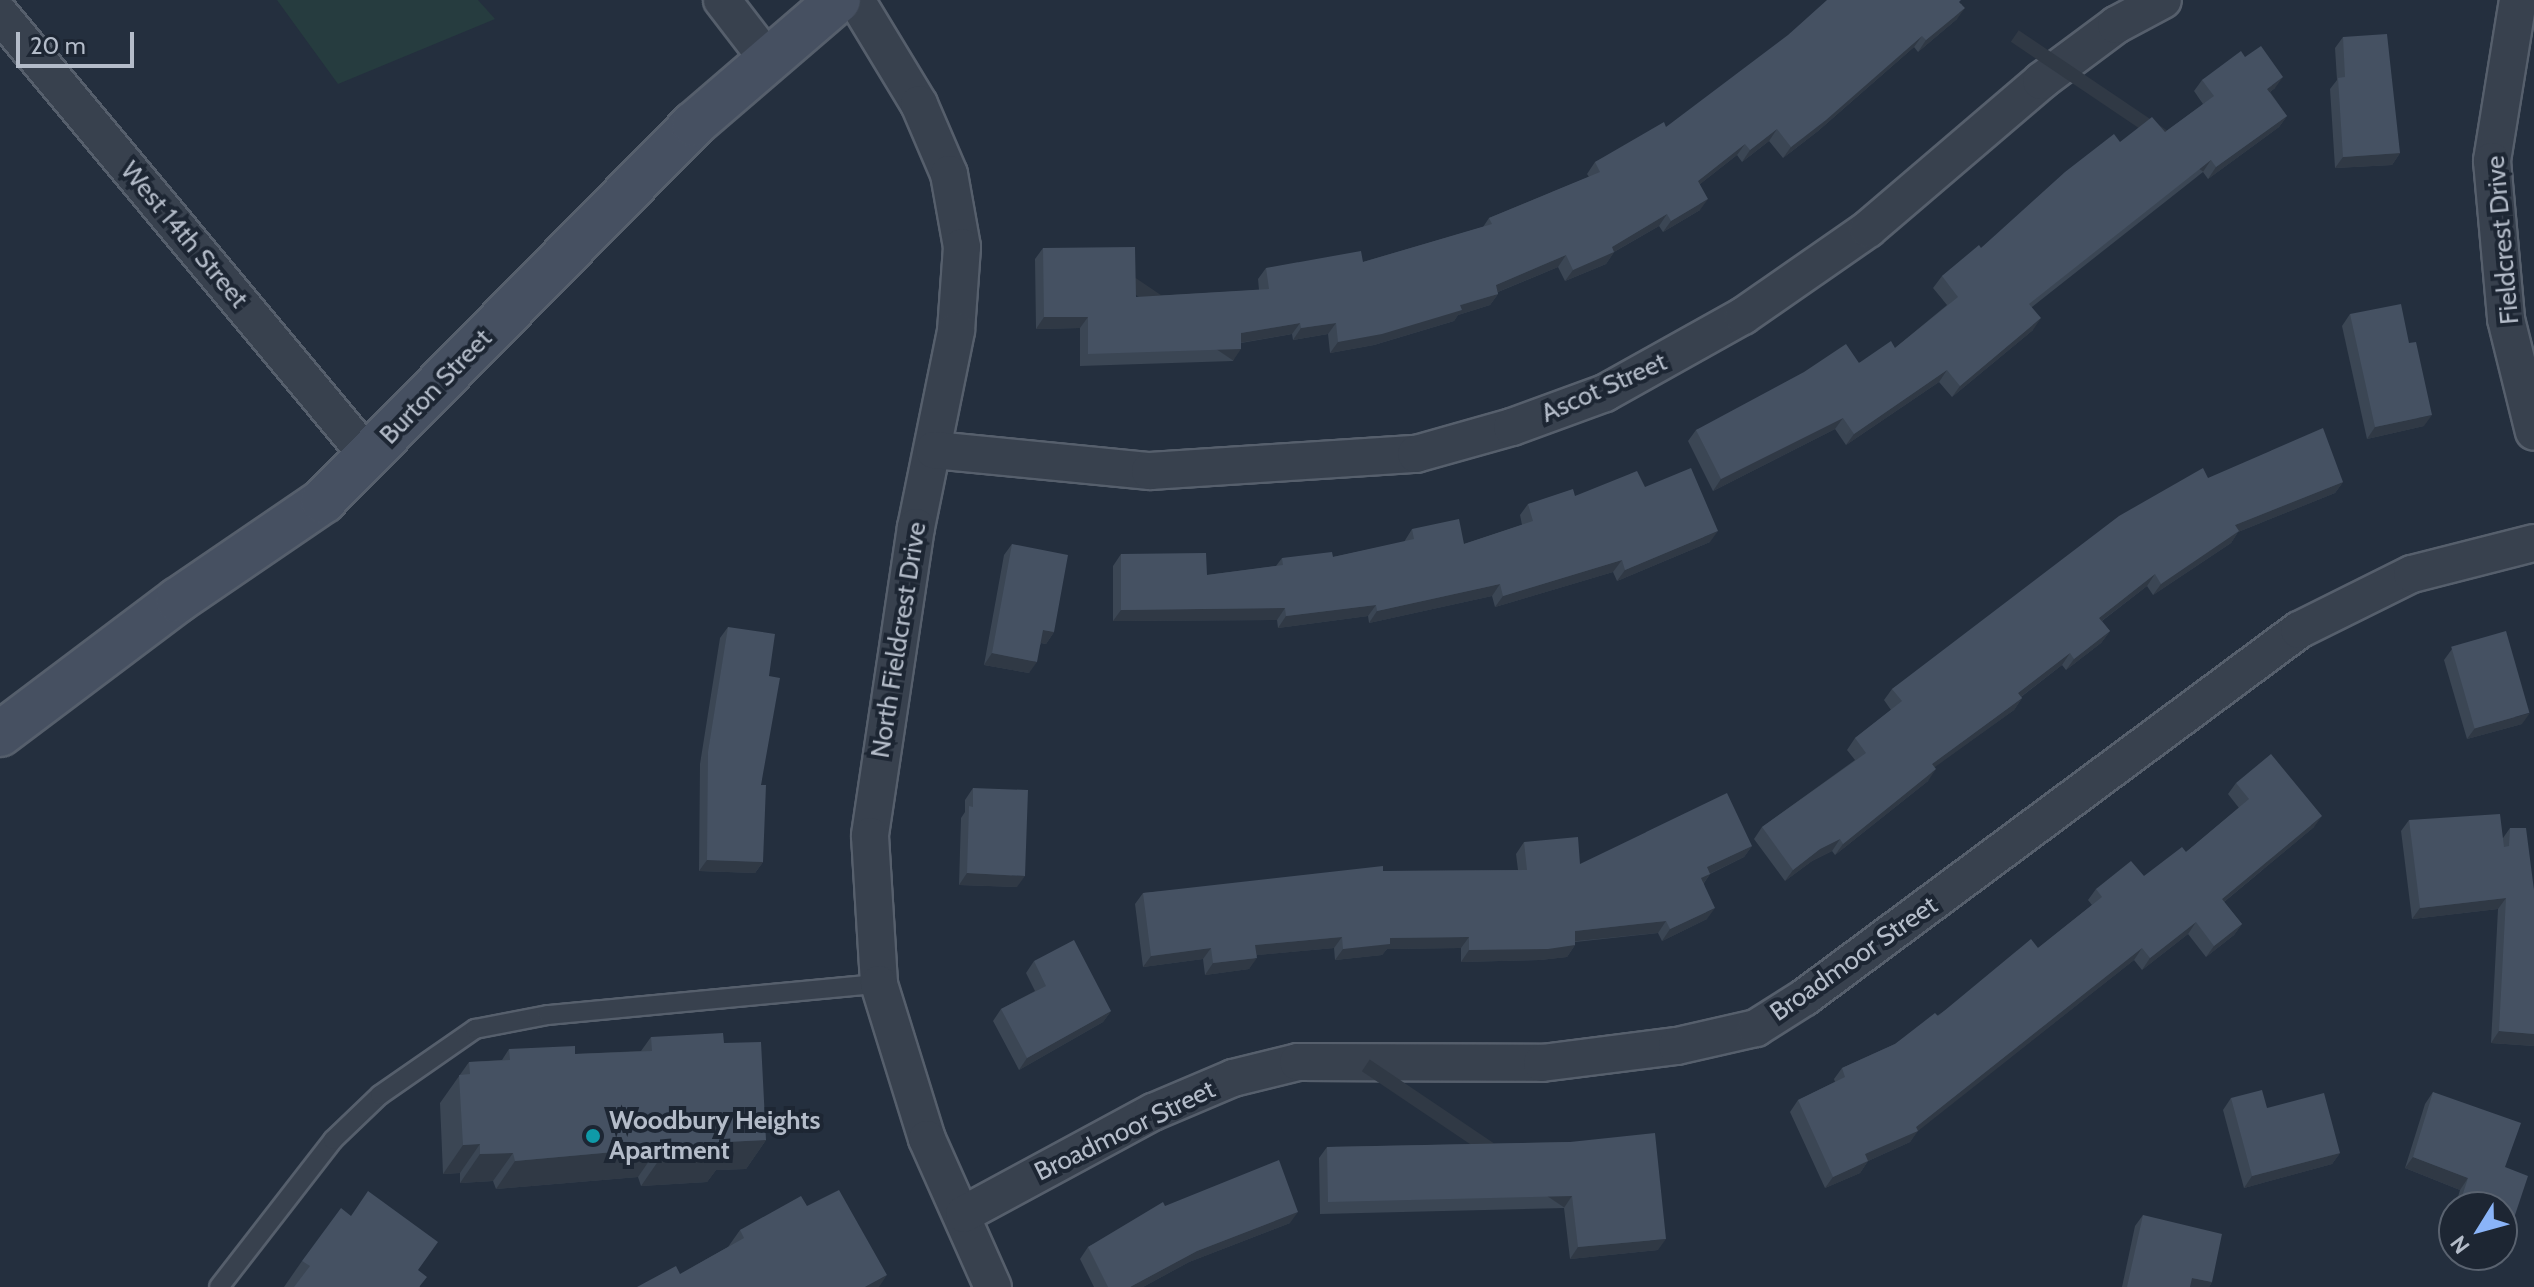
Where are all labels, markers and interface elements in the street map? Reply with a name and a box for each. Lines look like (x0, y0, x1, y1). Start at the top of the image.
scale bar (20, 16, 138, 66)
text: 20 m (30, 31, 86, 60)
street label: Fieldcrest Drive (2480, 154, 2526, 326)
street label: West 14th Street (114, 156, 254, 314)
street label: Burton Street (374, 323, 498, 451)
street label: Ascot Street (1536, 347, 1672, 429)
street label: North Fieldcrest Drive (865, 520, 933, 760)
street label: Broadmoor Street (1764, 890, 1944, 1028)
street label: Broadmoor Street (1030, 1074, 1220, 1188)
place label: Woodbury Heights Apartment (609, 1105, 820, 1166)
marker: Woodbury Heights Apartment (584, 1127, 602, 1145)
north arrow (2438, 1191, 2518, 1271)
text: N (2445, 1230, 2475, 1259)

